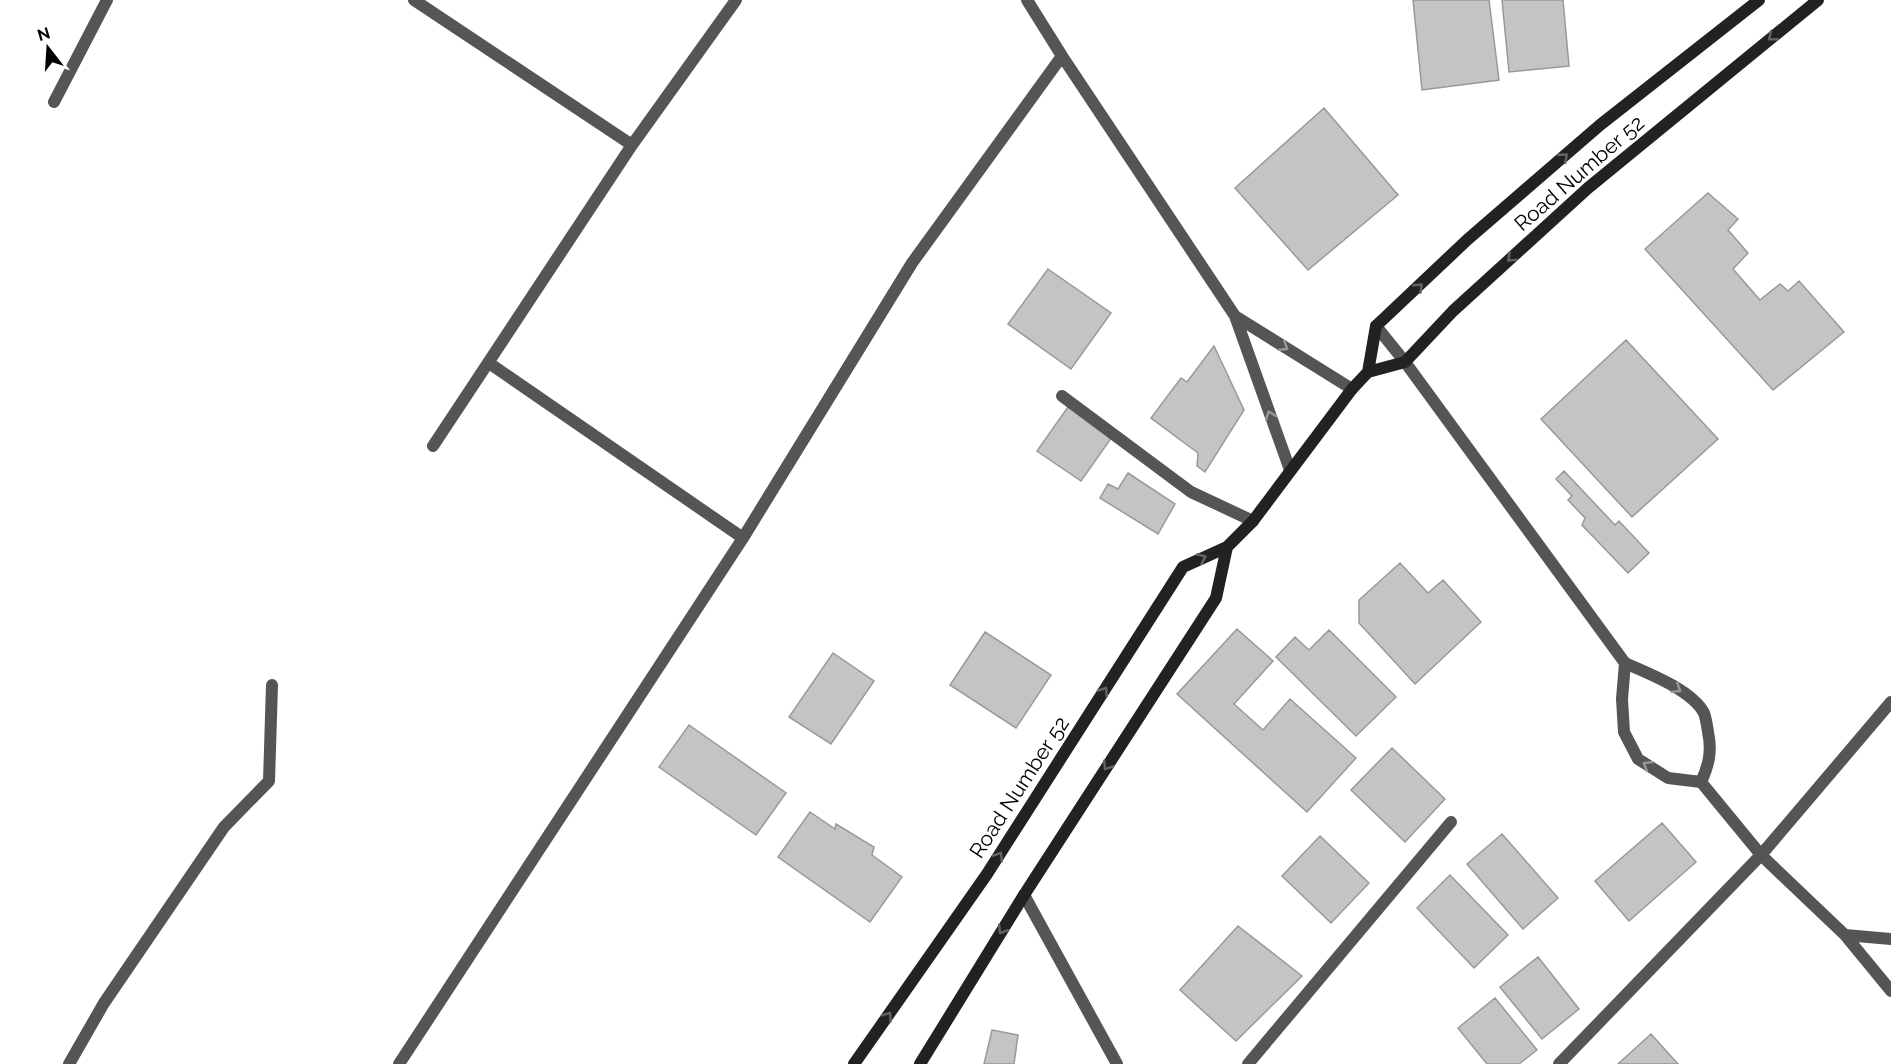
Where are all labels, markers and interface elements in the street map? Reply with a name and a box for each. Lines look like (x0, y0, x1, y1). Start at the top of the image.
north arrow (18, 18, 78, 78)
text: N (35, 23, 52, 45)
one-way arrow (1768, 30, 1779, 41)
street label: Road Number 52 (1509, 110, 1649, 236)
one-way arrow (1557, 153, 1568, 164)
one-way arrow (1507, 251, 1518, 262)
one-way arrow (1411, 283, 1422, 294)
one-way arrow (1278, 339, 1289, 350)
one-way arrow (1265, 410, 1278, 421)
one-way arrow (1196, 554, 1207, 566)
one-way arrow (1671, 681, 1681, 693)
one-way arrow (1096, 687, 1107, 698)
street label: Road Number 52 (964, 712, 1074, 862)
one-way arrow (1104, 759, 1115, 770)
one-way arrow (1643, 760, 1653, 772)
one-way arrow (991, 852, 1003, 862)
one-way arrow (998, 924, 1010, 934)
one-way arrow (881, 1012, 892, 1023)

